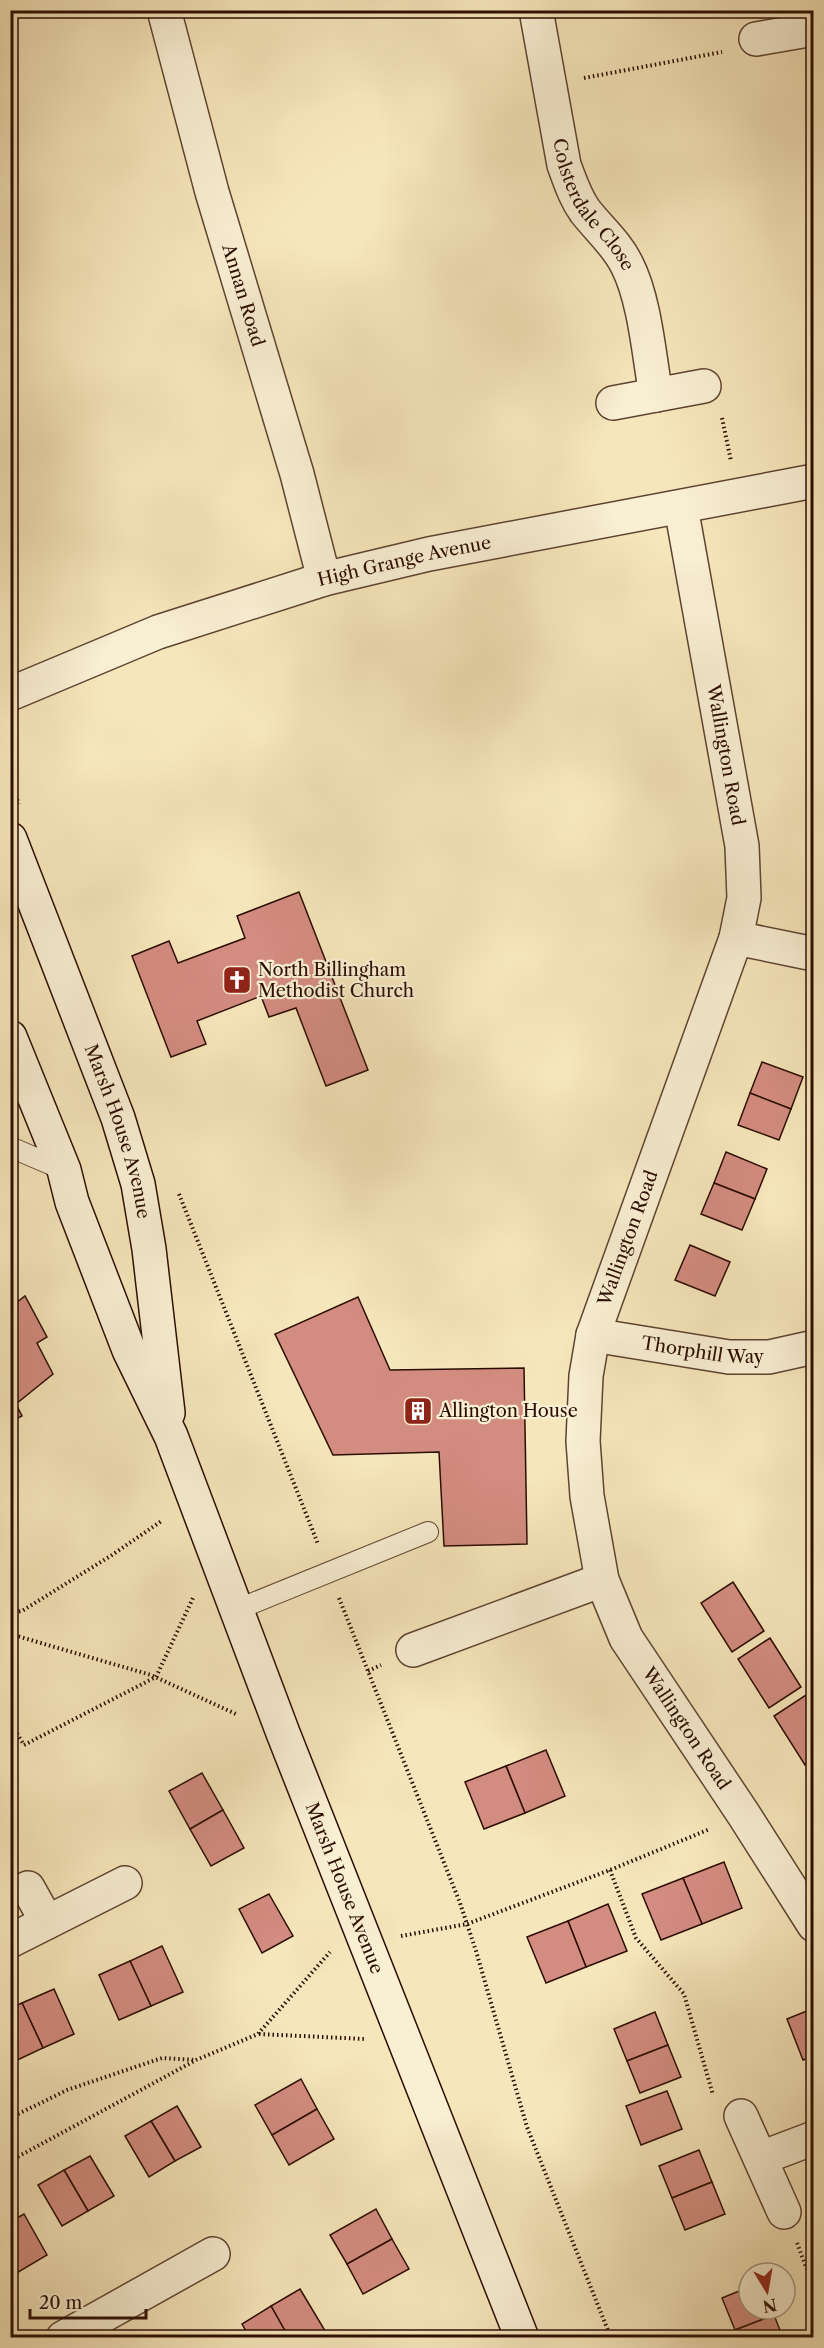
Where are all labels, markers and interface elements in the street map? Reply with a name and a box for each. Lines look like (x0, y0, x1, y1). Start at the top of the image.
street label: Colsterdale Close (548, 137, 639, 274)
street label: Annan Road (217, 240, 269, 349)
street label: High Grange Avenue (315, 531, 493, 591)
street label: Wallington Road (702, 682, 749, 827)
place label: North Billingham Methodist Church (258, 959, 414, 1002)
church icon: North Billingham Methodist Church (221, 964, 253, 996)
street label: Marsh House Avenue (79, 1041, 155, 1220)
street label: Wallington Road (593, 1167, 663, 1310)
street label: Thorphill Way (640, 1332, 765, 1368)
building icon: Allington House (402, 1395, 434, 1427)
place label: Allington House (438, 1400, 578, 1422)
street label: Wallington Road (637, 1662, 735, 1794)
street label: Marsh House Avenue (301, 1799, 388, 1977)
north arrow (737, 2261, 797, 2321)
scale bar (30, 2282, 146, 2320)
text: 20 m (39, 2292, 83, 2314)
text: N (761, 2295, 779, 2317)

